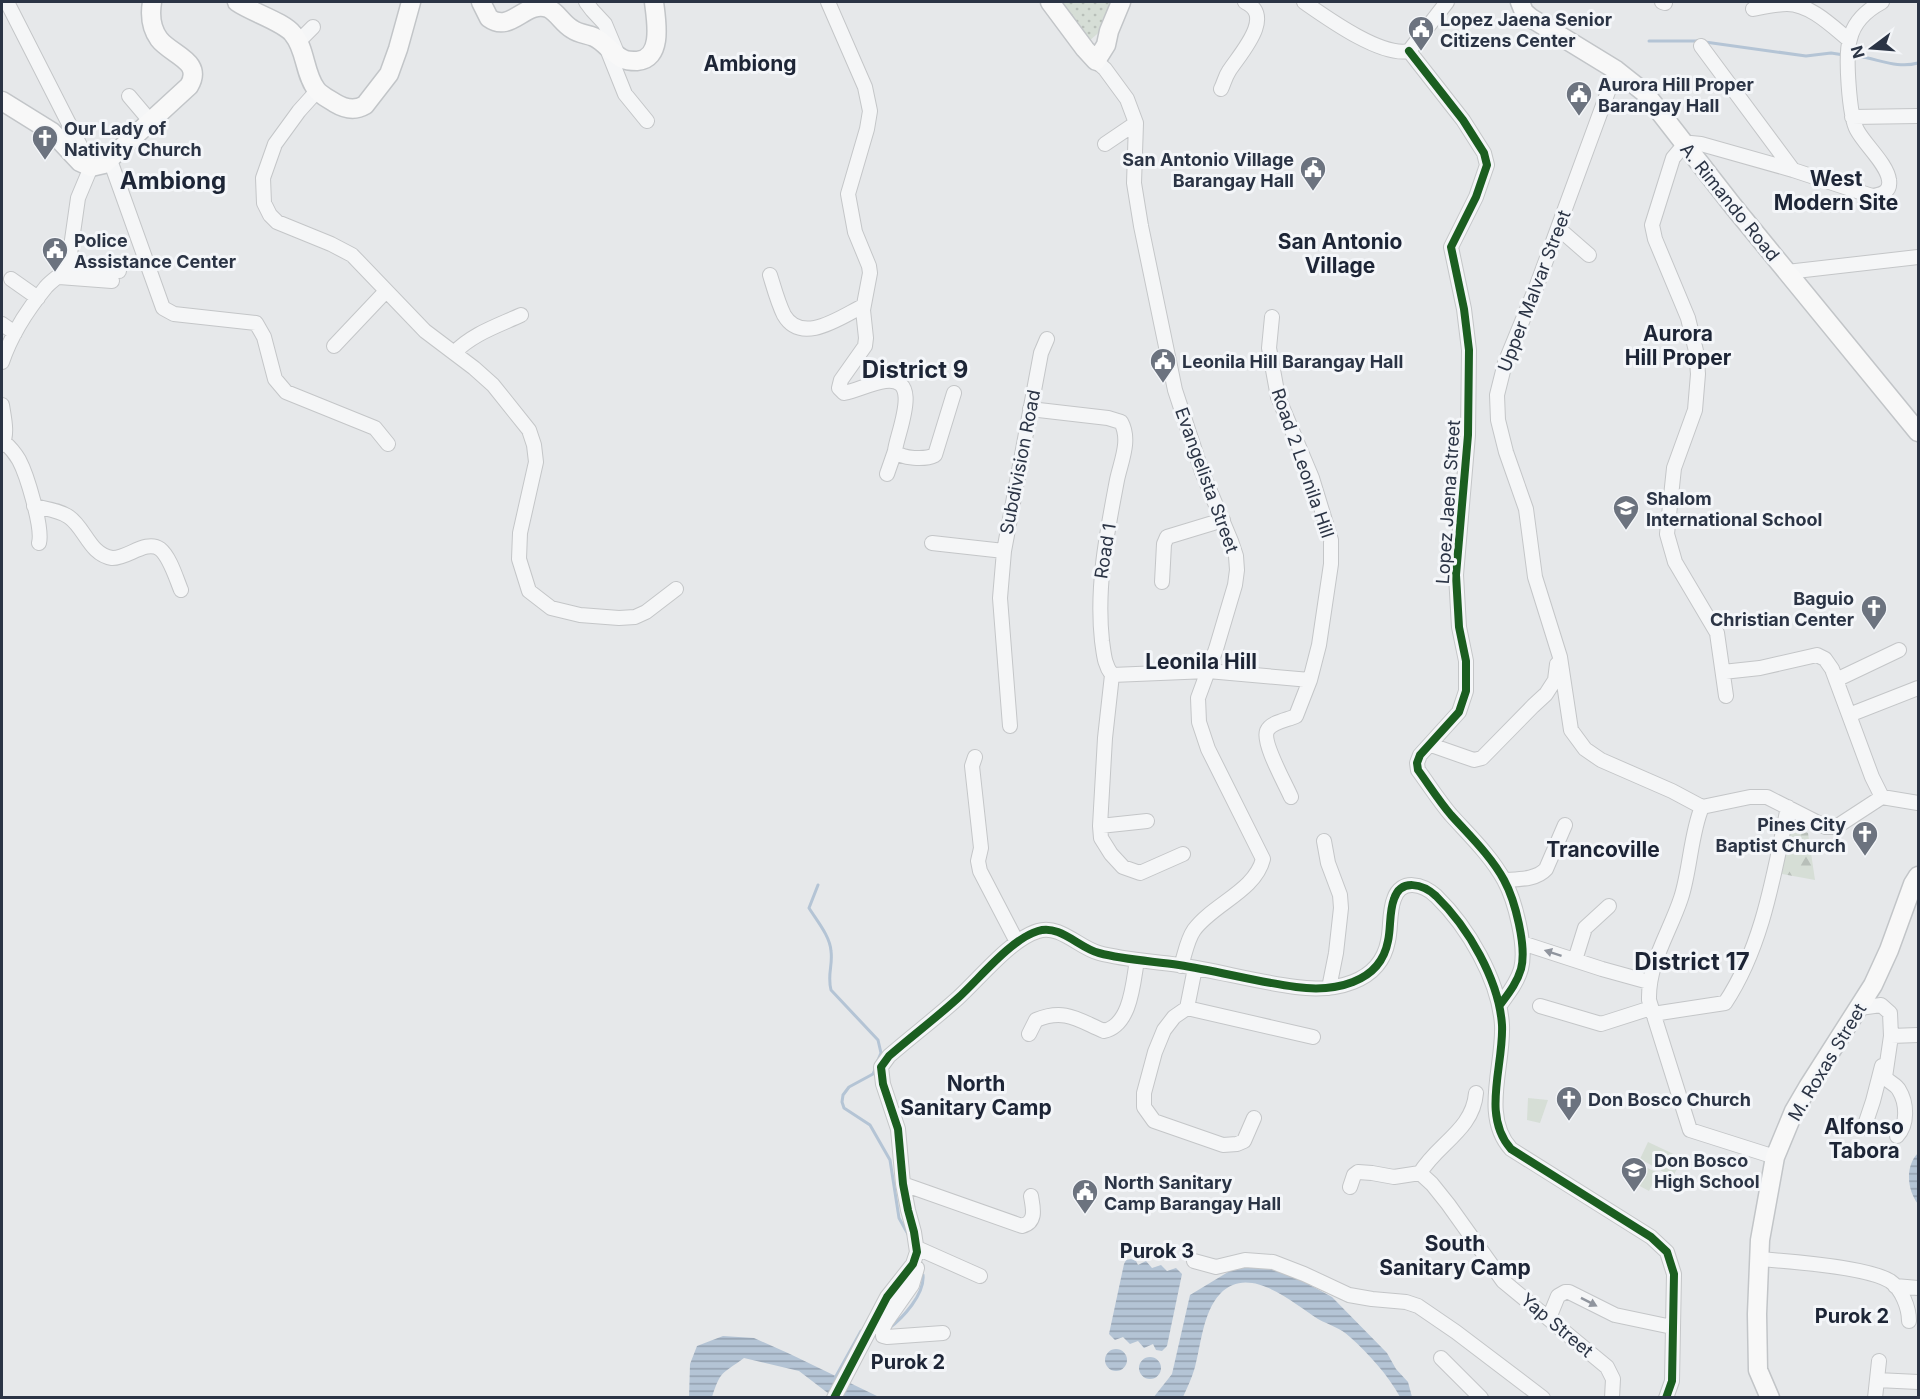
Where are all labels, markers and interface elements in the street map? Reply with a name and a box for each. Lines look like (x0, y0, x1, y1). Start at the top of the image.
place label: Lopez Jaena Senior Citizens Center (1440, 9, 1612, 51)
public building icon: Lopez Jaena Senior Citizens Center (1406, 14, 1436, 52)
north arrow (1842, 18, 1902, 78)
text: N (1846, 44, 1869, 61)
district label: Ambiong (704, 51, 797, 76)
place label: Aurora Hill Proper Barangay Hall (1598, 74, 1754, 116)
public building icon: Aurora Hill Proper Barangay Hall (1564, 79, 1594, 117)
place label: Our Lady of Nativity Church (64, 118, 202, 160)
church icon: Our Lady of Nativity Church (30, 123, 60, 161)
street label: A. Rimando Road (1676, 139, 1784, 265)
place label: San Antonio Village Barangay Hall (1122, 149, 1294, 191)
public building icon: San Antonio Village Barangay Hall (1298, 154, 1328, 192)
district label: Ambiong (120, 166, 226, 195)
district label: West Modern Site (1774, 166, 1898, 215)
street label: Upper Malvar Street (1493, 207, 1575, 375)
district label: San Antonio Village (1278, 229, 1402, 278)
place label: Police Assistance Center (74, 230, 236, 272)
public building icon: Police Assistance Center (40, 235, 70, 273)
district label: Aurora Hill Proper (1625, 321, 1732, 370)
public building icon: Leonila Hill Barangay Hall (1148, 346, 1178, 384)
place label: Leonila Hill Barangay Hall (1182, 351, 1403, 372)
district label: District 9 (862, 355, 968, 384)
street label: Road 2 Leonila Hill (1268, 385, 1338, 541)
street label: Subdivision Road (996, 388, 1044, 536)
street label: Evangelista Street (1171, 404, 1243, 556)
street label: Lopez Jaena Street (1432, 419, 1464, 585)
place label: Shalom International School (1646, 488, 1822, 530)
school or university icon: Shalom International School (1611, 493, 1641, 531)
street label: Road 1 (1090, 522, 1120, 580)
place label: Baguio Christian Center (1710, 588, 1854, 630)
church icon: Baguio Christian Center (1859, 593, 1889, 631)
district label: Leonila Hill (1145, 649, 1257, 674)
place label: Pines City Baptist Church (1715, 814, 1846, 856)
church icon: Pines City Baptist Church (1850, 819, 1880, 857)
district label: Trancoville (1546, 837, 1660, 862)
district label: District 17 (1634, 947, 1750, 976)
one-way arrow (1543, 948, 1561, 957)
street label: M. Roxas Street (1784, 999, 1870, 1125)
district label: North Sanitary Camp (900, 1071, 1052, 1120)
church icon: Don Bosco Church (1554, 1084, 1584, 1122)
place label: Don Bosco Church (1588, 1089, 1751, 1110)
district label: Alfonso Tabora (1824, 1114, 1904, 1163)
place label: Don Bosco High School (1654, 1150, 1760, 1192)
school or university icon: Don Bosco High School (1619, 1155, 1649, 1193)
place label: North Sanitary Camp Barangay Hall (1104, 1172, 1281, 1214)
public building icon: North Sanitary Camp Barangay Hall (1070, 1177, 1100, 1215)
district label: South Sanitary Camp (1379, 1231, 1531, 1280)
district label: Purok 3 (1120, 1239, 1194, 1263)
street label: Yap Street (1517, 1289, 1598, 1361)
one-way arrow (1580, 1297, 1597, 1307)
district label: Purok 2 (1815, 1304, 1889, 1328)
district label: Purok 2 (871, 1350, 945, 1374)

